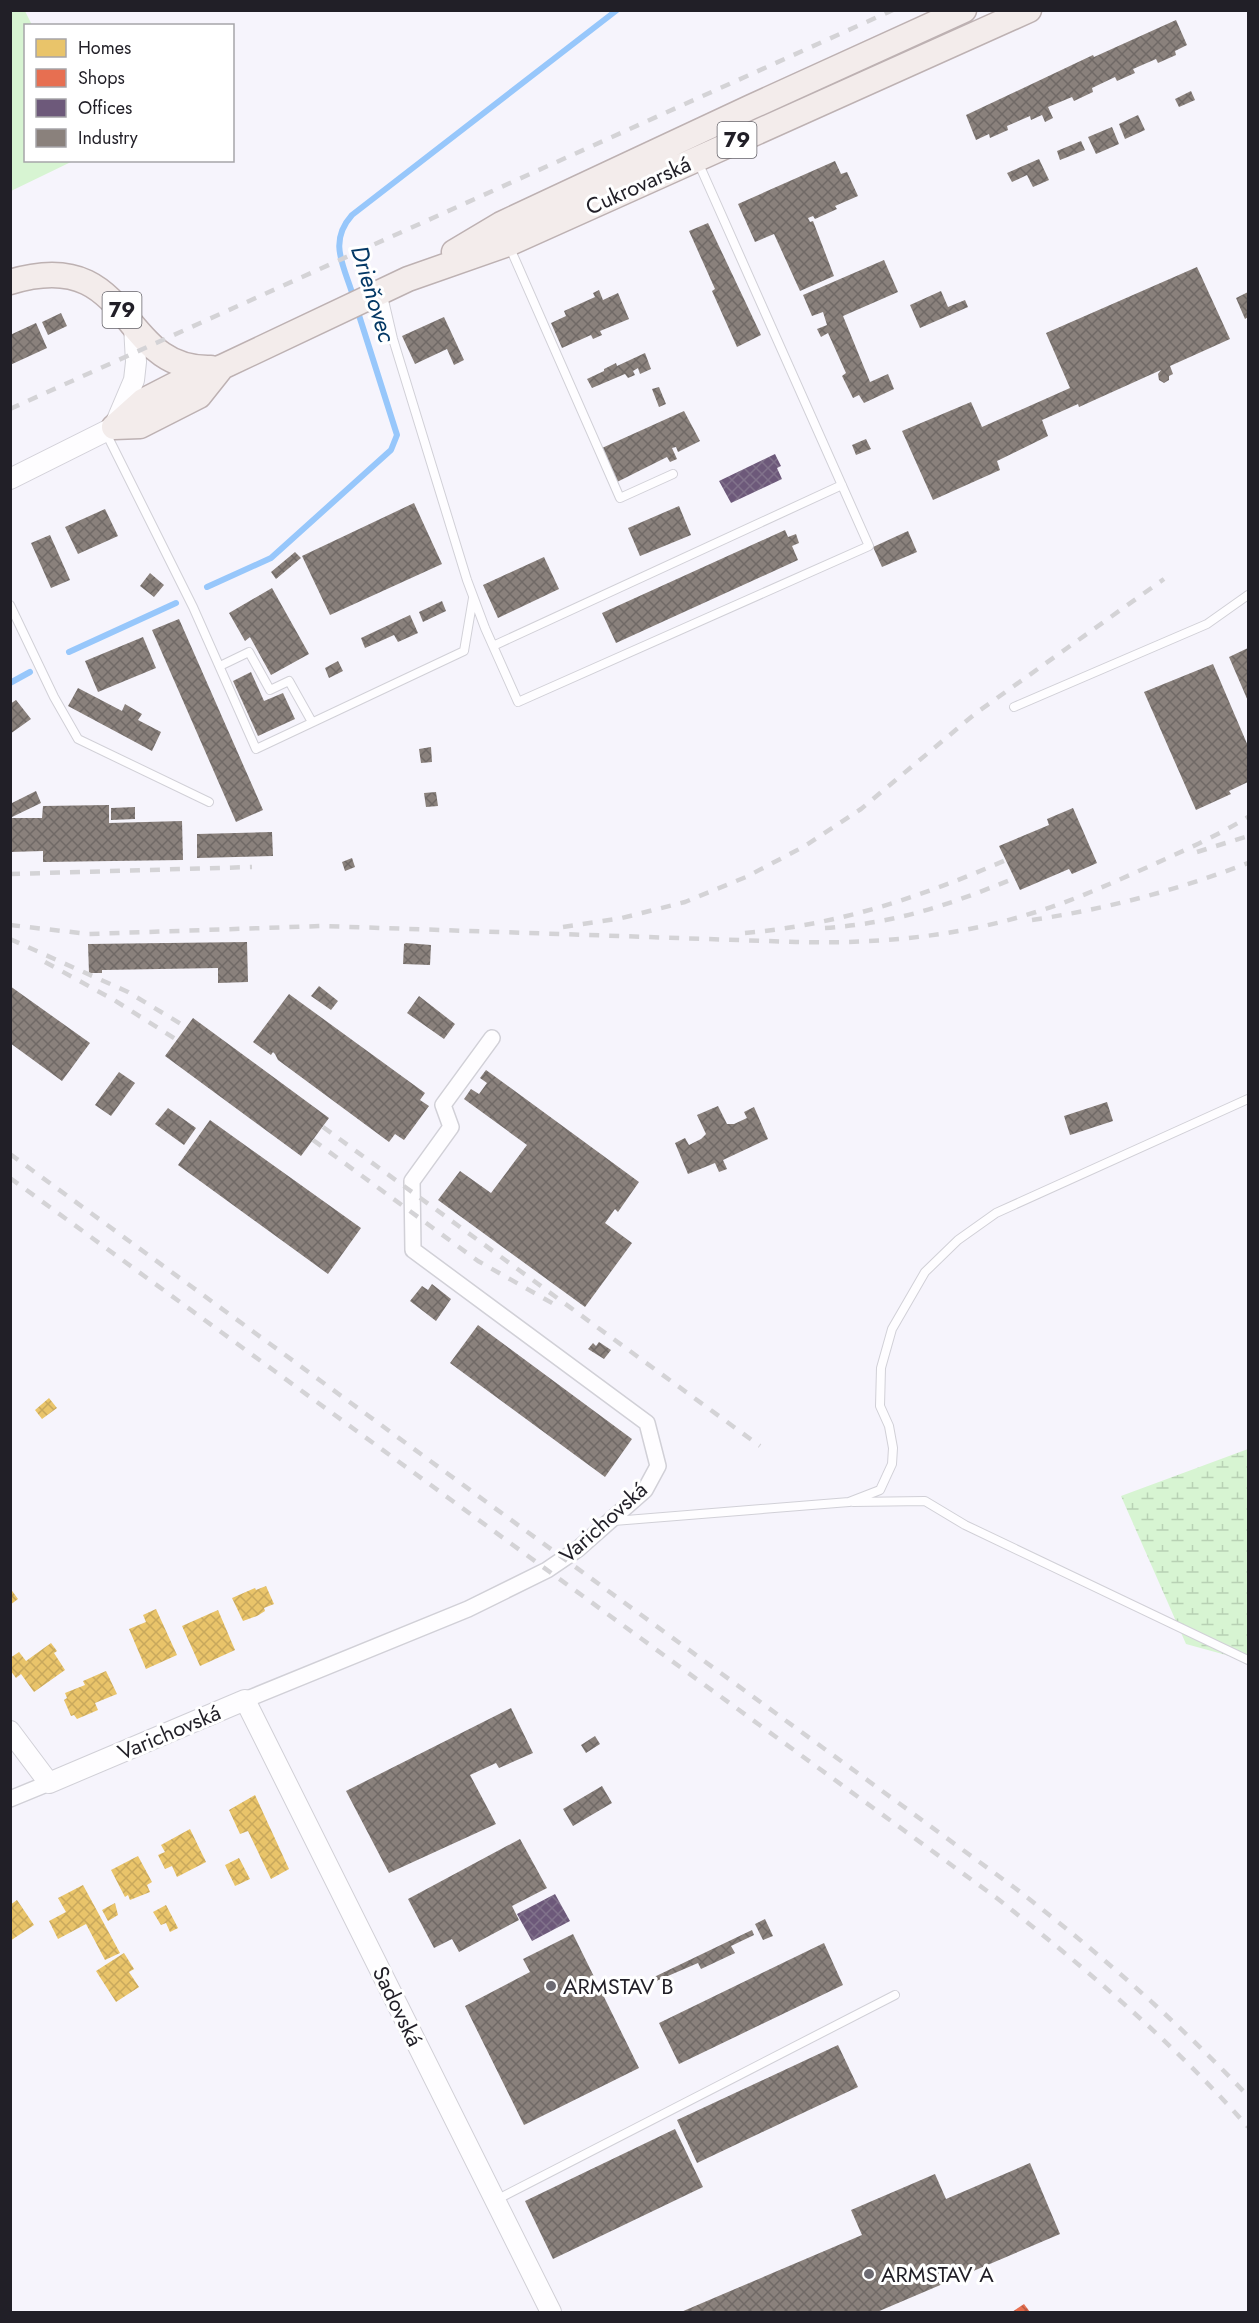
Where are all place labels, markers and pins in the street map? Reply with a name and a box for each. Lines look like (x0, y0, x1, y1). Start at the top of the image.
place label: ARMSTAV B (563, 1970, 673, 2002)
marker: ARMSTAV B (544, 1979, 558, 1993)
place label: ARMSTAV A (881, 2258, 994, 2290)
marker: ARMSTAV A (862, 2267, 876, 2281)

